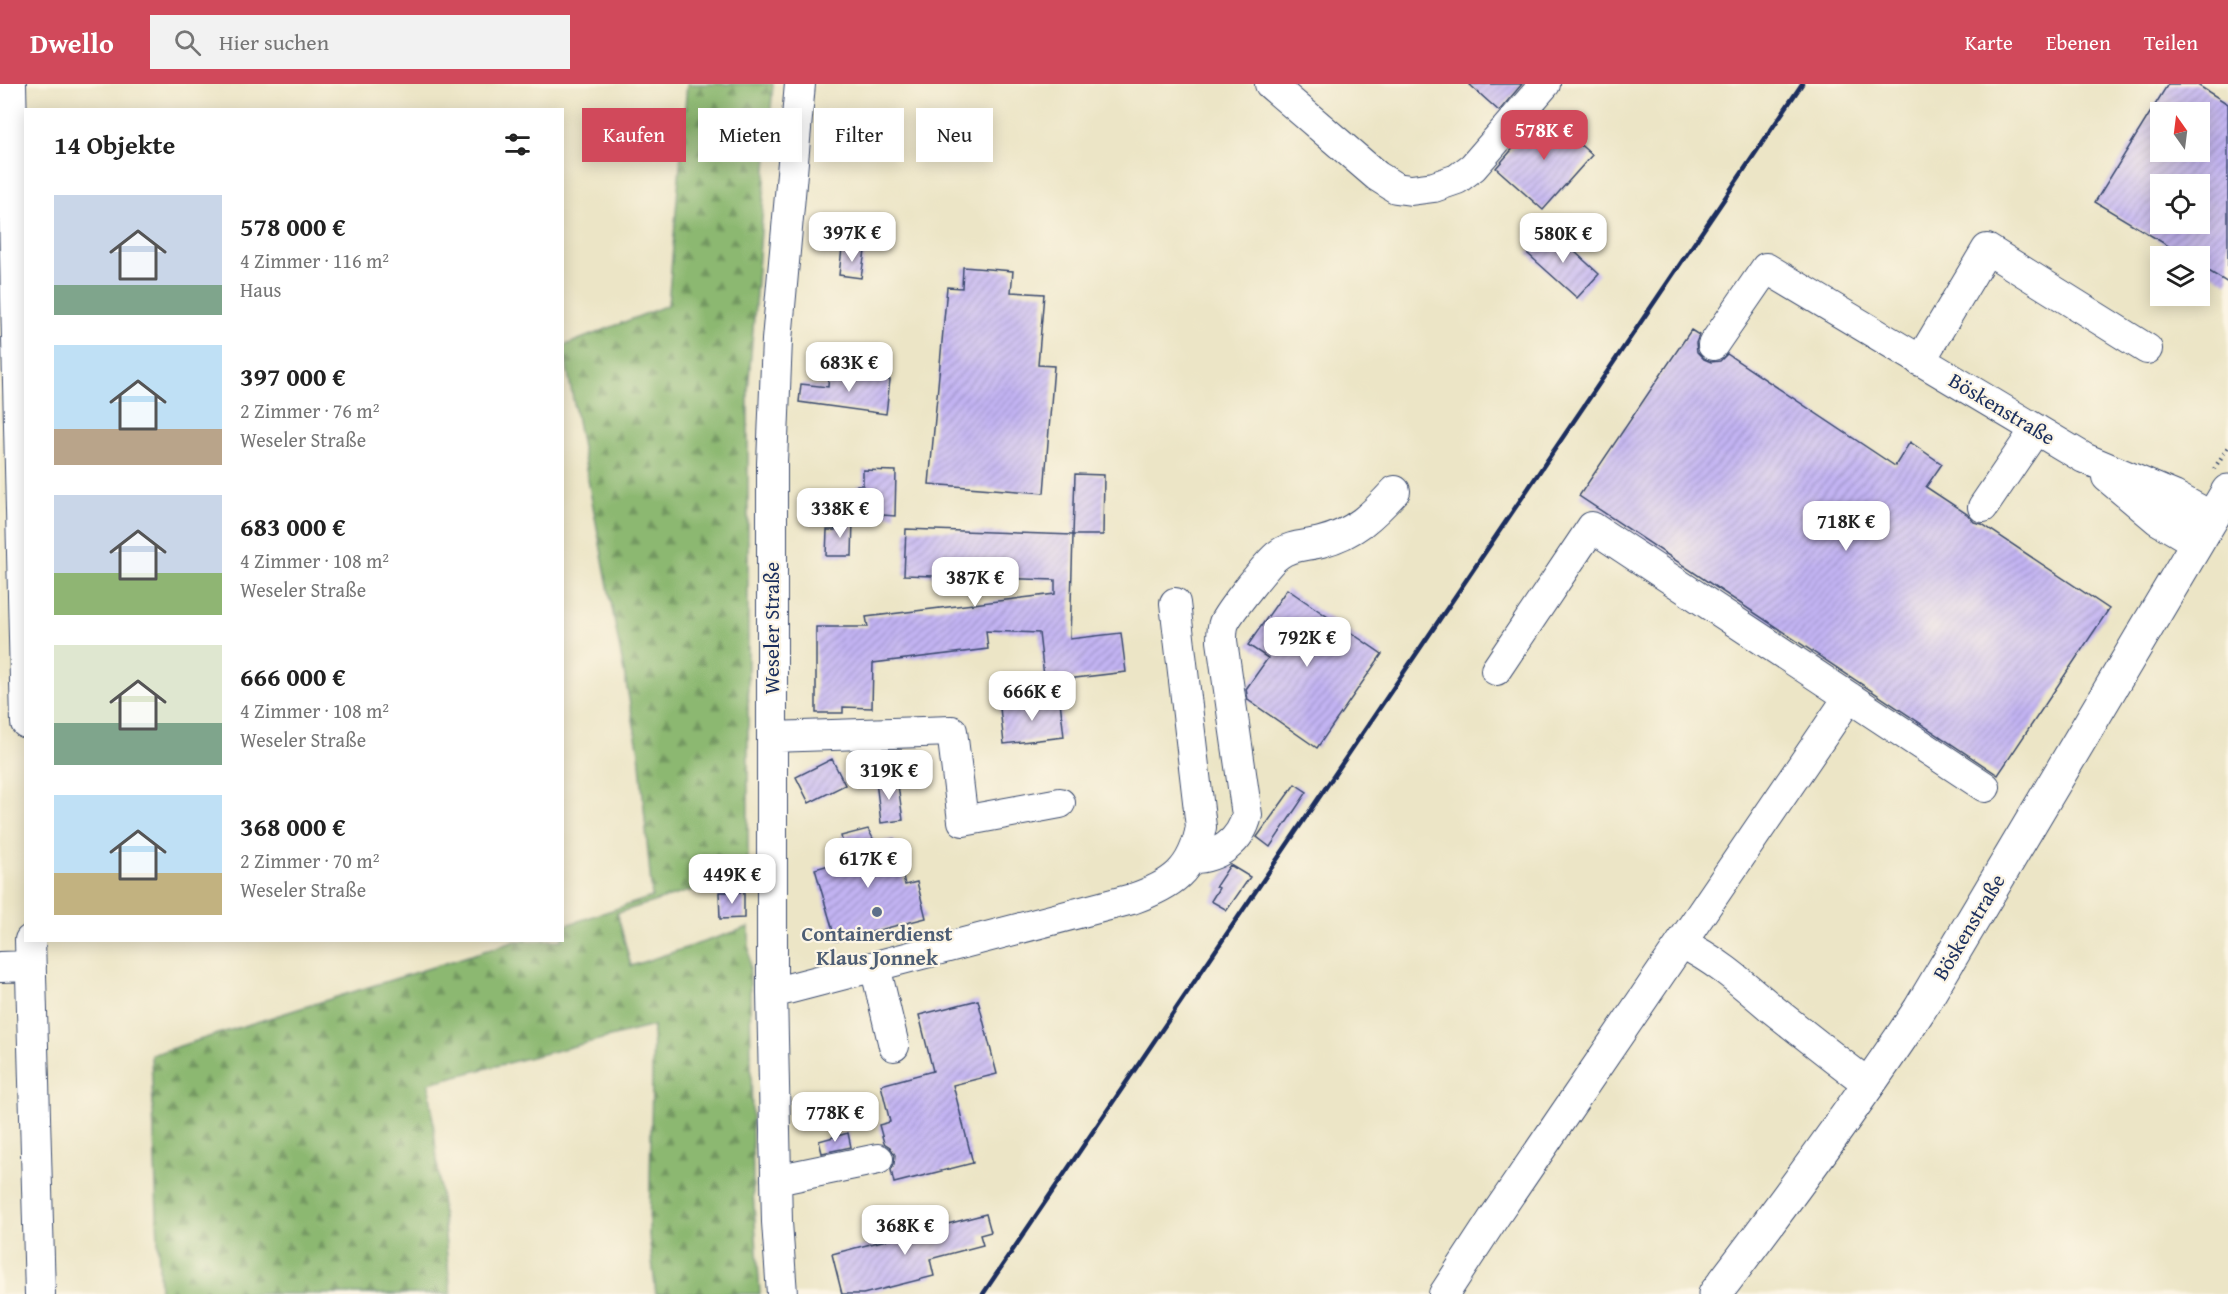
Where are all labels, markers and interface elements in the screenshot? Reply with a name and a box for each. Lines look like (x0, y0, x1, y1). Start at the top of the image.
search box (150, 15, 570, 69)
text: Dwello (30, 22, 114, 63)
icon: search (171, 26, 204, 59)
text: Hier suchen (219, 26, 329, 58)
text: Karte (1965, 27, 2013, 58)
text: Ebenen (2046, 27, 2111, 58)
text: Teilen (2144, 27, 2198, 58)
north arrow (2150, 102, 2210, 162)
map controls (2150, 102, 2210, 306)
chip: Kaufen (582, 108, 686, 162)
chip: Mieten (698, 108, 802, 162)
chip: Filter (814, 108, 904, 162)
chip: Neu (916, 108, 993, 162)
pin: 578K € (1495, 110, 1593, 161)
text: 578K € (1515, 115, 1573, 144)
text: 14 Objekte (54, 125, 175, 164)
icon: filters (501, 128, 534, 161)
button: locate (2150, 174, 2210, 234)
text: 578 000 € (240, 207, 346, 246)
pin: 397K € (803, 212, 901, 263)
pin: 580K € (1514, 213, 1612, 264)
text: 397K € (823, 217, 881, 246)
text: 580K € (1534, 218, 1592, 247)
icon: home (102, 219, 174, 291)
text: 4 Zimmer · 116 m² (240, 246, 389, 275)
button: layers (2150, 246, 2210, 306)
text: Haus (240, 275, 281, 304)
pin: 683K € (800, 342, 898, 393)
text: 683K € (820, 347, 878, 376)
text: 397 000 € (240, 357, 346, 396)
street label: Böskenstraße (1943, 365, 2061, 453)
icon: home (102, 369, 174, 441)
text: 2 Zimmer · 76 m² (240, 396, 379, 425)
text: Weseler Straße (240, 425, 366, 454)
pin: 338K € (791, 488, 889, 539)
text: 338K € (811, 493, 869, 522)
pin: 718K € (1797, 501, 1895, 552)
text: 718K € (1817, 506, 1875, 535)
text: 683 000 € (240, 507, 346, 546)
icon: home (102, 519, 174, 591)
text: 4 Zimmer · 108 m² (240, 546, 389, 575)
pin: 387K € (926, 557, 1024, 608)
street label: Weseler Straße (756, 562, 787, 694)
text: 387K € (946, 562, 1004, 591)
text: Weseler Straße (240, 575, 366, 604)
pin: 792K € (1258, 617, 1356, 668)
text: 792K € (1278, 622, 1336, 651)
text: 666 000 € (240, 657, 346, 696)
icon: home (102, 669, 174, 741)
pin: 666K € (983, 671, 1081, 722)
text: 666K € (1003, 676, 1061, 705)
text: 4 Zimmer · 108 m² (240, 696, 389, 725)
text: Weseler Straße (240, 725, 366, 754)
pin: 319K € (840, 750, 938, 801)
text: 319K € (860, 755, 918, 784)
text: 368 000 € (240, 807, 346, 846)
icon: home (102, 819, 174, 891)
pin: 617K € (819, 838, 917, 889)
text: 617K € (839, 843, 897, 872)
text: 2 Zimmer · 70 m² (240, 846, 379, 875)
pin: 449K € (683, 854, 781, 905)
text: 449K € (703, 859, 761, 888)
street label: Böskenstraße (1925, 868, 2013, 986)
text: Weseler Straße (240, 875, 366, 904)
marker: Containerdienst Klaus Jonnek (870, 905, 884, 919)
place label: Containerdienst Klaus Jonnek (801, 918, 953, 973)
pin: 778K € (786, 1092, 884, 1143)
text: 778K € (806, 1097, 864, 1126)
pin: 368K € (856, 1205, 954, 1256)
text: 368K € (876, 1210, 934, 1239)

